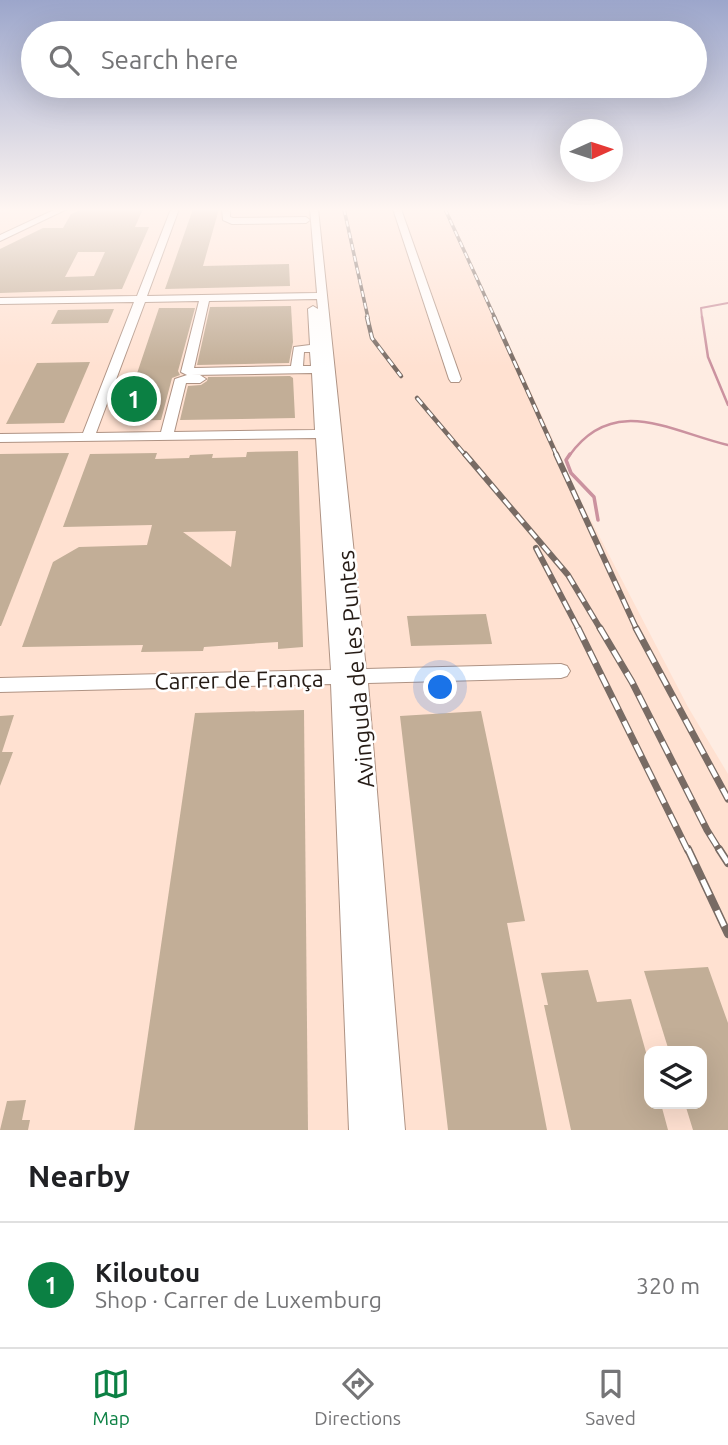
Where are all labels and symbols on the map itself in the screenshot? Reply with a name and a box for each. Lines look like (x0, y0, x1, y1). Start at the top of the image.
north arrow (560, 119, 623, 182)
pin: 1 (111, 373, 157, 425)
street label: Avinguda de les Puntes (333, 549, 378, 789)
street label: Carrer de França (154, 666, 324, 693)
your location (423, 670, 457, 704)

